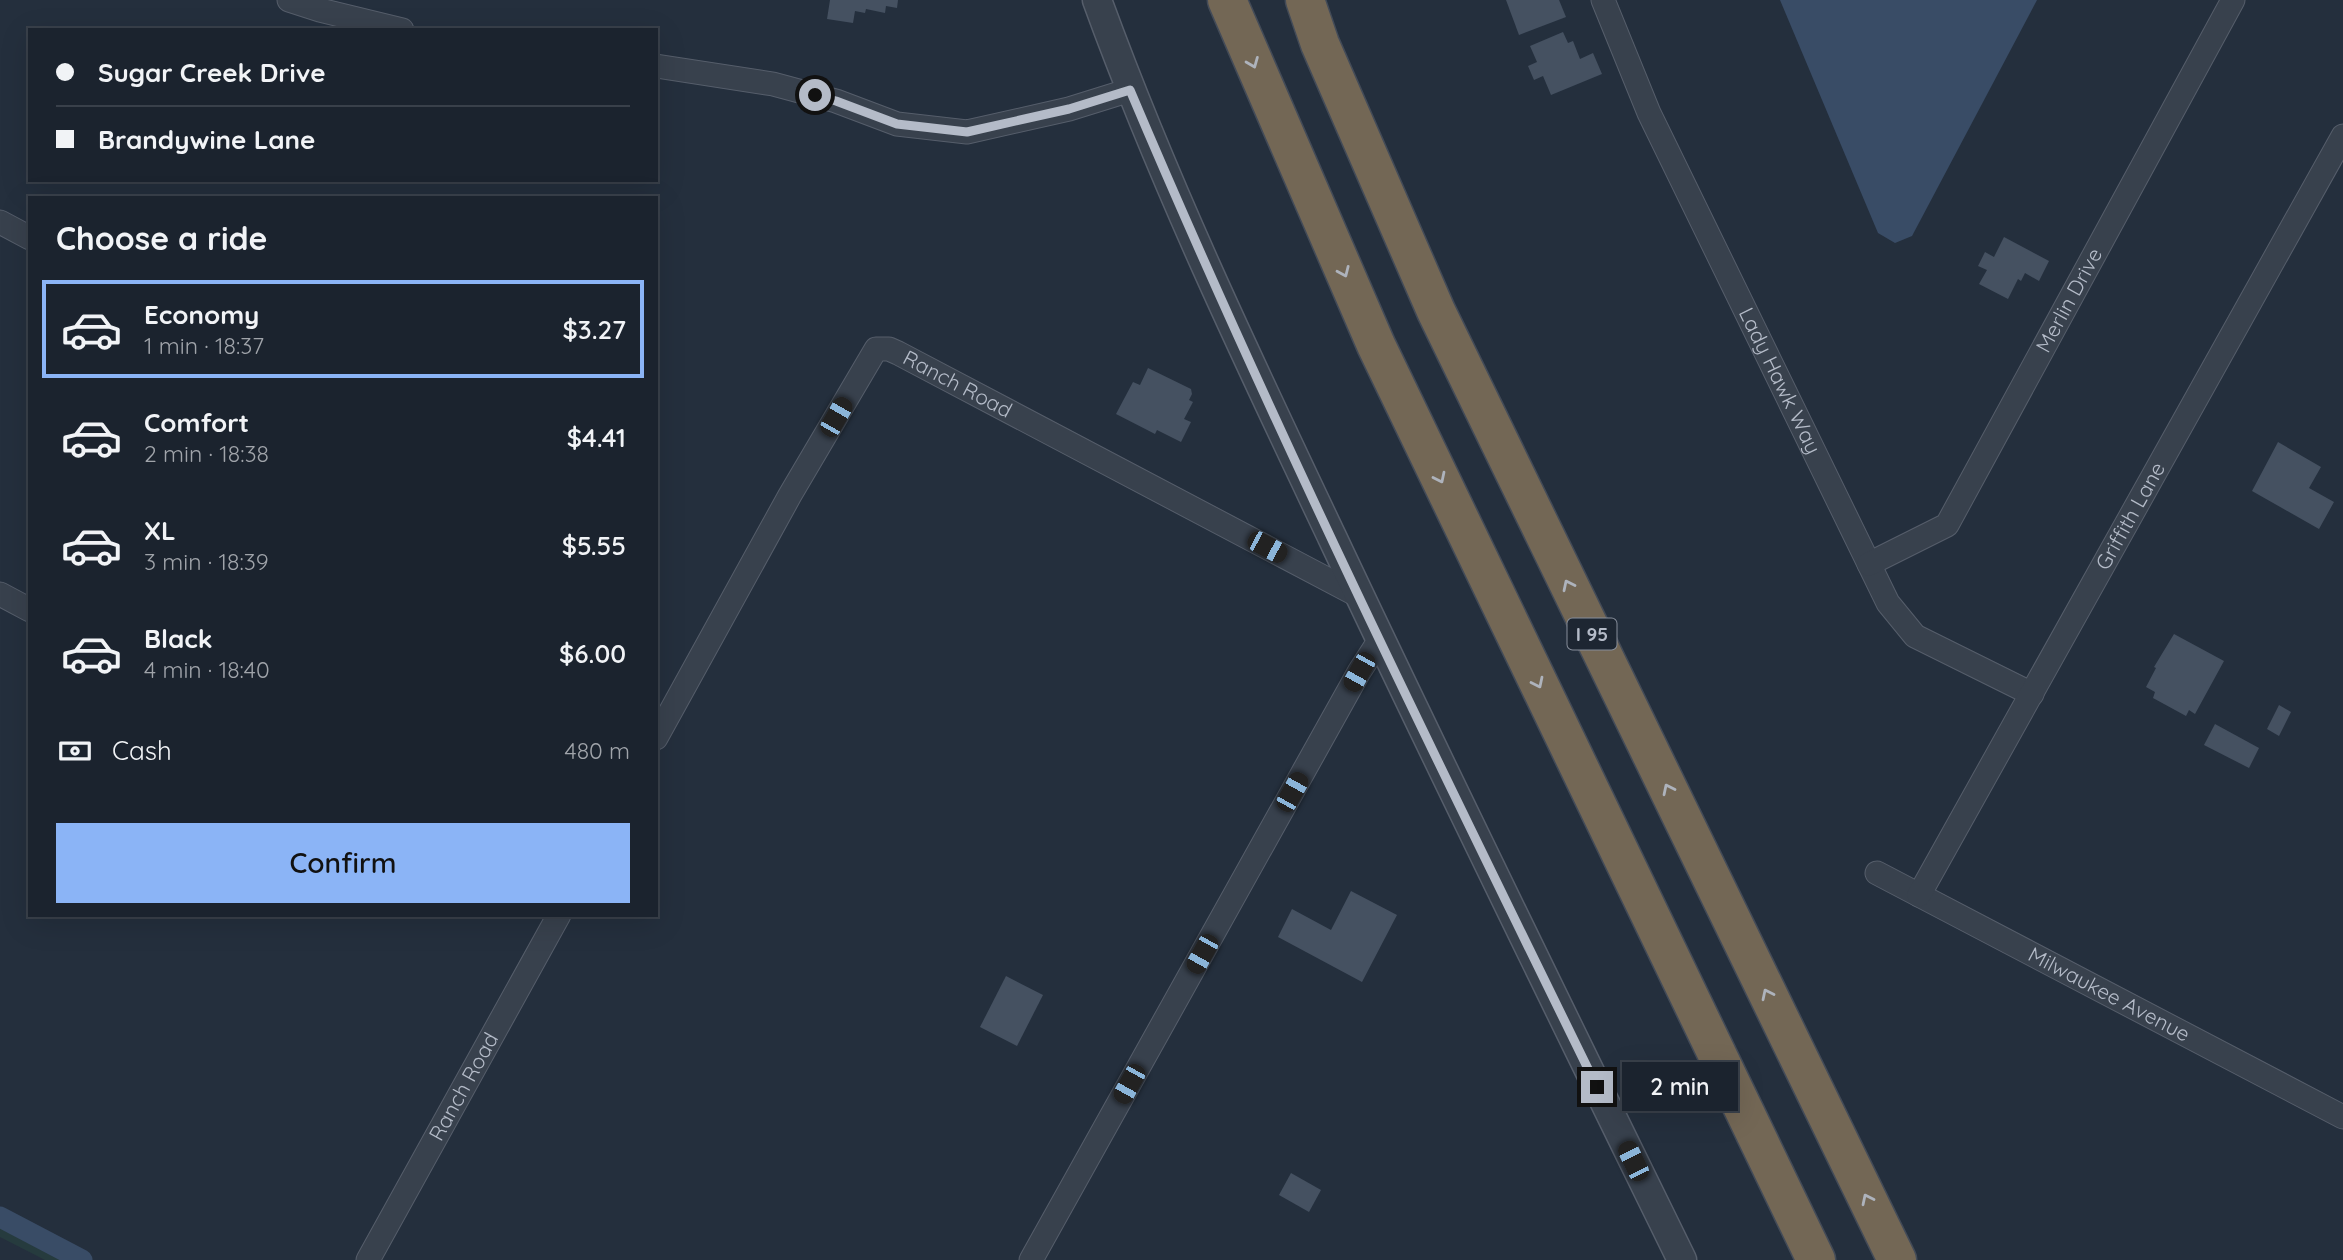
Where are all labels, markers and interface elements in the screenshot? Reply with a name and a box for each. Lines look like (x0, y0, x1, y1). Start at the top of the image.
text: Sugar Creek Drive (98, 56, 325, 89)
one-way arrow (1244, 56, 1258, 68)
route start (799, 79, 831, 111)
text: Brandywine Lane (98, 123, 315, 156)
text: Choose a ride (56, 218, 268, 258)
street label: Merlin Drive (2030, 243, 2107, 357)
one-way arrow (1336, 264, 1350, 277)
icon: car (60, 298, 123, 361)
text: Economy (144, 298, 259, 331)
street label: Lady Hawk Way (1734, 303, 1827, 458)
text: $3.27 (563, 313, 626, 346)
text: 1 min · 18:37 (144, 331, 264, 360)
street label: Ranch Road (899, 344, 1017, 423)
car (817, 394, 856, 440)
icon: car (60, 406, 123, 469)
text: Comfort (144, 406, 249, 439)
text: $4.41 (567, 421, 626, 454)
text: 2 min · 18:38 (144, 439, 269, 468)
street label: Griffith Lane (2089, 457, 2170, 574)
one-way arrow (1431, 471, 1445, 483)
icon: car (60, 514, 123, 577)
text: XL (144, 514, 176, 547)
car (1244, 528, 1291, 566)
text: $5.55 (562, 529, 626, 562)
text: 3 min · 18:39 (144, 547, 269, 576)
one-way arrow (1563, 580, 1577, 592)
road number: I 95 (1568, 618, 1616, 650)
icon: car (60, 622, 123, 685)
text: Black (144, 622, 213, 655)
text: $6.00 (559, 637, 626, 670)
car (1340, 649, 1379, 695)
text: 4 min · 18:40 (144, 655, 270, 684)
one-way arrow (1530, 676, 1544, 688)
icon: cash (56, 732, 94, 770)
text: Cash (112, 734, 172, 767)
text: 480 m (565, 736, 630, 765)
car (1273, 769, 1312, 815)
one-way arrow (1662, 784, 1676, 796)
button: Confirm (56, 823, 630, 903)
car (1183, 931, 1222, 977)
street label: Milwaukee Avenue (2024, 941, 2195, 1047)
one-way arrow (1762, 989, 1776, 1001)
street label: Ranch Road (423, 1028, 503, 1145)
car (1110, 1061, 1149, 1107)
callout: 2 min (1622, 1062, 1737, 1112)
route end (1581, 1071, 1613, 1103)
text: 2 min (1650, 1072, 1710, 1101)
car (1615, 1138, 1652, 1184)
one-way arrow (1861, 1194, 1875, 1206)

